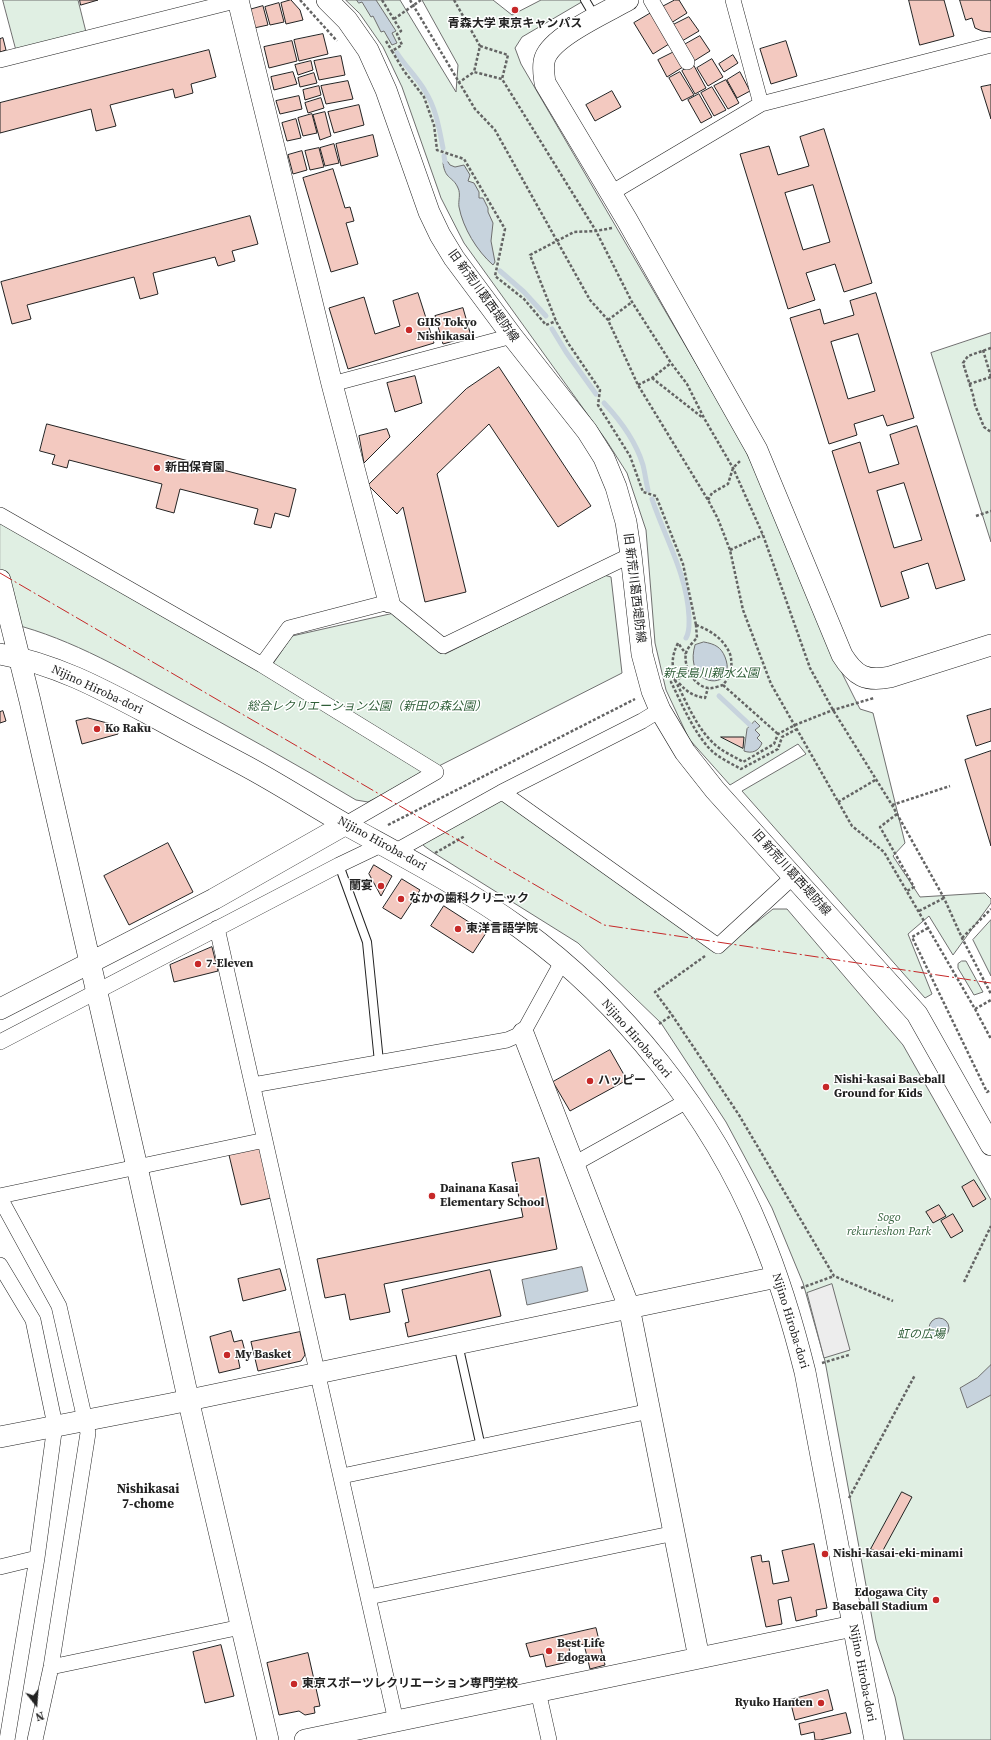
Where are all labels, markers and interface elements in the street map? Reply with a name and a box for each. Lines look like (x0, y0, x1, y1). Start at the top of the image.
marker: 青森大学 東京キャンパス (510, 5, 520, 15)
place label: 青森大学 東京キャンパス (448, 17, 582, 31)
street label: 旧 新荒川葛西堤防線 (445, 247, 521, 345)
place label: GIIS Tokyo Nishikasai (417, 316, 477, 344)
marker: GIIS Tokyo Nishikasai (404, 325, 414, 335)
place label: 新田保育園 (165, 461, 225, 475)
marker: 新田保育園 (152, 463, 162, 473)
street label: 旧 新荒川葛西堤防線 (620, 532, 648, 644)
street label: Nijino Hiroba-dori (49, 663, 145, 717)
park label: 新長島川親水公園 (663, 667, 759, 681)
park label: 総合レクリエーション公園（新田の森公園） (247, 700, 487, 714)
place label: Ko Raku (105, 722, 151, 736)
marker: Ko Raku (92, 724, 102, 734)
street label: Nijino Hiroba-dori (335, 814, 429, 874)
street label: 旧 新荒川葛西堤防線 (749, 827, 833, 919)
place label: 蘭宴 (349, 879, 373, 893)
marker: 蘭宴 (376, 881, 386, 891)
place label: なかの歯科クリニック (409, 892, 529, 906)
marker: なかの歯科クリニック (396, 894, 406, 904)
place label: 東洋言語学院 (466, 922, 538, 936)
marker: 東洋言語学院 (453, 924, 463, 934)
place label: 7-Eleven (206, 957, 253, 971)
marker: 7-Eleven (193, 959, 203, 969)
street label: Nijino Hiroba-dori (598, 997, 674, 1081)
place label: Nishi-kasai Baseball Ground for Kids (834, 1073, 945, 1101)
place label: ハッピー (598, 1074, 646, 1088)
marker: ハッピー (585, 1076, 595, 1086)
marker: Nishi-kasai Baseball Ground for Kids (821, 1082, 831, 1092)
place label: Dainana Kasai Elementary School (440, 1182, 544, 1210)
marker: Dainana Kasai Elementary School (427, 1191, 437, 1201)
park label: Sogo rekurieshon Park (847, 1211, 931, 1239)
street label: Nijino Hiroba-dori (769, 1271, 811, 1371)
park label: 虹の広場 (897, 1328, 945, 1342)
place label: My Basket (235, 1348, 291, 1362)
marker: My Basket (222, 1350, 232, 1360)
district label: Nishikasai 7-chome (117, 1482, 179, 1513)
place label: Nishi-kasai-eki-minami (833, 1547, 963, 1561)
marker: Nishi-kasai-eki-minami (820, 1549, 830, 1559)
place label: Edogawa City Baseball Stadium (832, 1586, 928, 1614)
marker: Edogawa City Baseball Stadium (931, 1595, 941, 1605)
street label: Nijino Hiroba-dori (845, 1623, 879, 1723)
place label: Best Life Edogawa (557, 1637, 606, 1665)
marker: Best Life Edogawa (544, 1646, 554, 1656)
place label: 東京スポーツレクリエーション専門学校 (302, 1677, 518, 1691)
marker: 東京スポーツレクリエーション専門学校 (289, 1679, 299, 1689)
north arrow (16, 1684, 56, 1724)
place label: Ryuko Hanten (735, 1696, 813, 1710)
marker: Ryuko Hanten (816, 1698, 826, 1708)
text: N (34, 1708, 46, 1724)

